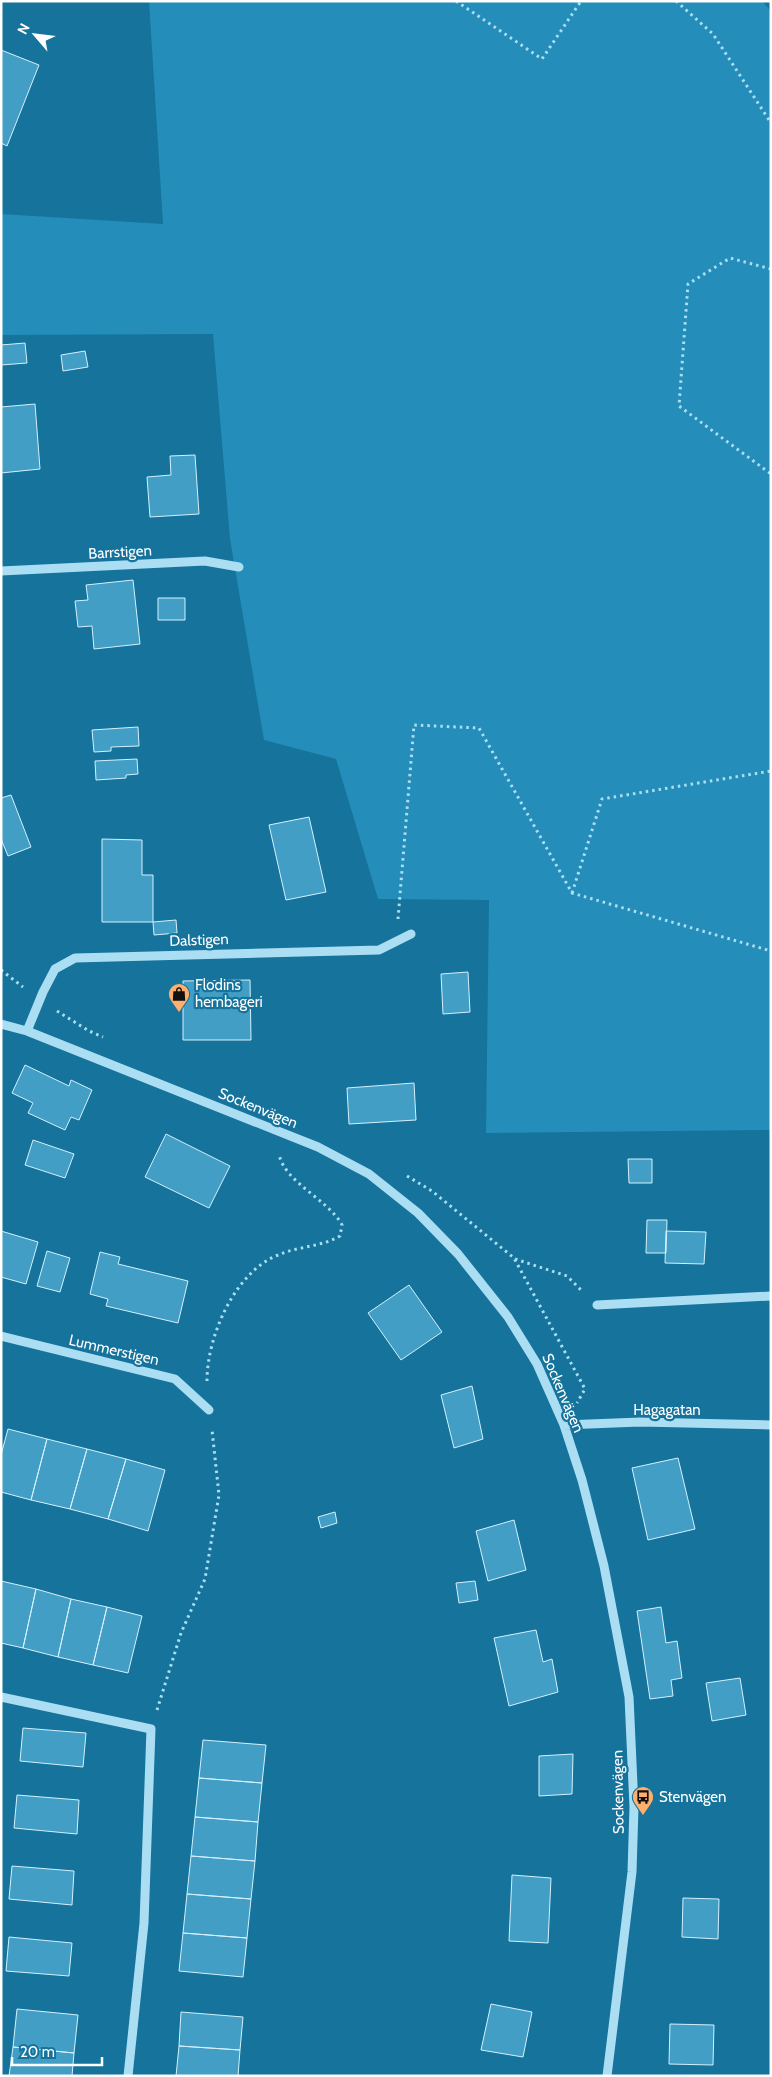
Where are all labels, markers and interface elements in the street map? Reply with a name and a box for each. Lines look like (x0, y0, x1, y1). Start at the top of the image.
north arrow (10, 10, 60, 60)
text: N (13, 20, 34, 37)
street label: Barrstigen (88, 541, 152, 563)
street label: Dalstigen (169, 930, 229, 950)
place label: Flodins hembageri (195, 976, 263, 1011)
shop icon: Flodins hembageri (167, 982, 191, 1013)
street label: Sockenvägen (216, 1084, 300, 1132)
street label: Lummerstigen (67, 1331, 161, 1369)
street label: Sockenvägen (538, 1351, 588, 1435)
street label: Hagagatan (633, 1401, 701, 1419)
street label: Sockenvägen (608, 1750, 628, 1834)
bus stop icon: Stenvägen (631, 1785, 655, 1816)
place label: Stenvägen (659, 1788, 726, 1806)
scale bar (12, 2034, 102, 2066)
text: 20 m (20, 2043, 55, 2061)

